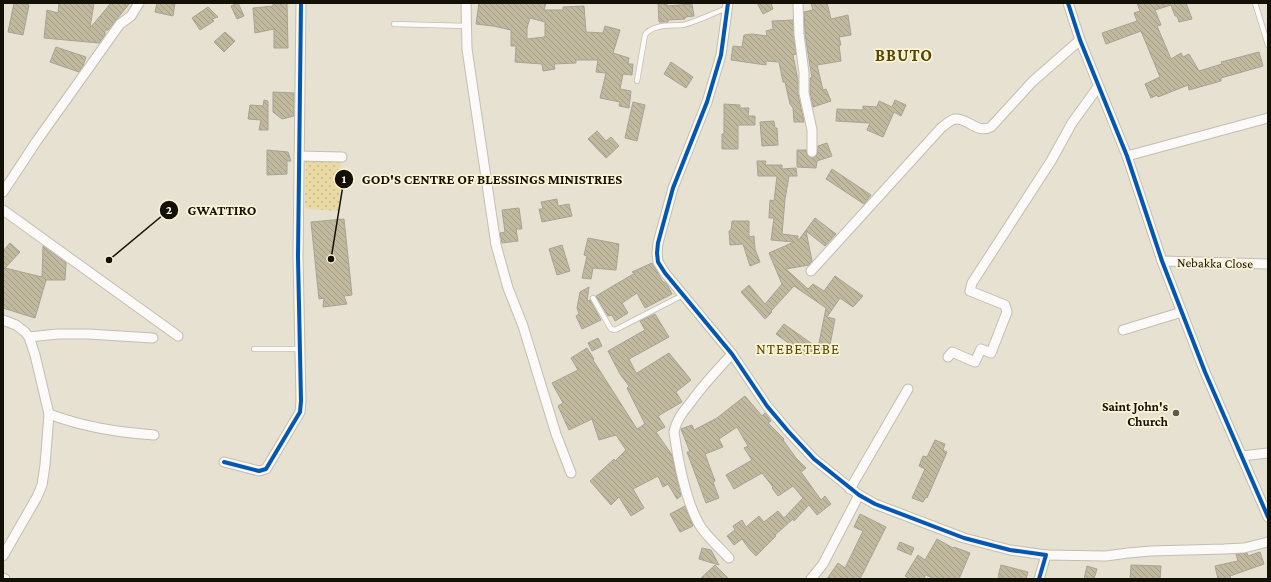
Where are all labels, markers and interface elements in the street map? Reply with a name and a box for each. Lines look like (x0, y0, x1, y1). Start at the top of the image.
district label: BBUTO (875, 46, 933, 65)
callout: GOD'S CENTRE OF BLESSINGS MINISTRIES (334, 166, 630, 192)
text: GOD'S CENTRE OF BLESSINGS MINISTRIES (362, 171, 622, 187)
text: 1 (342, 172, 347, 186)
callout: GWATTIRO (159, 197, 264, 223)
text: GWATTIRO (187, 202, 257, 218)
text: 2 (166, 203, 172, 217)
street label: Nebakka Close (1177, 255, 1253, 271)
district label: NTEBETEBE (756, 341, 840, 357)
place label: Saint John's Church (1102, 399, 1169, 429)
marker: Saint John's Church (1171, 408, 1181, 418)

